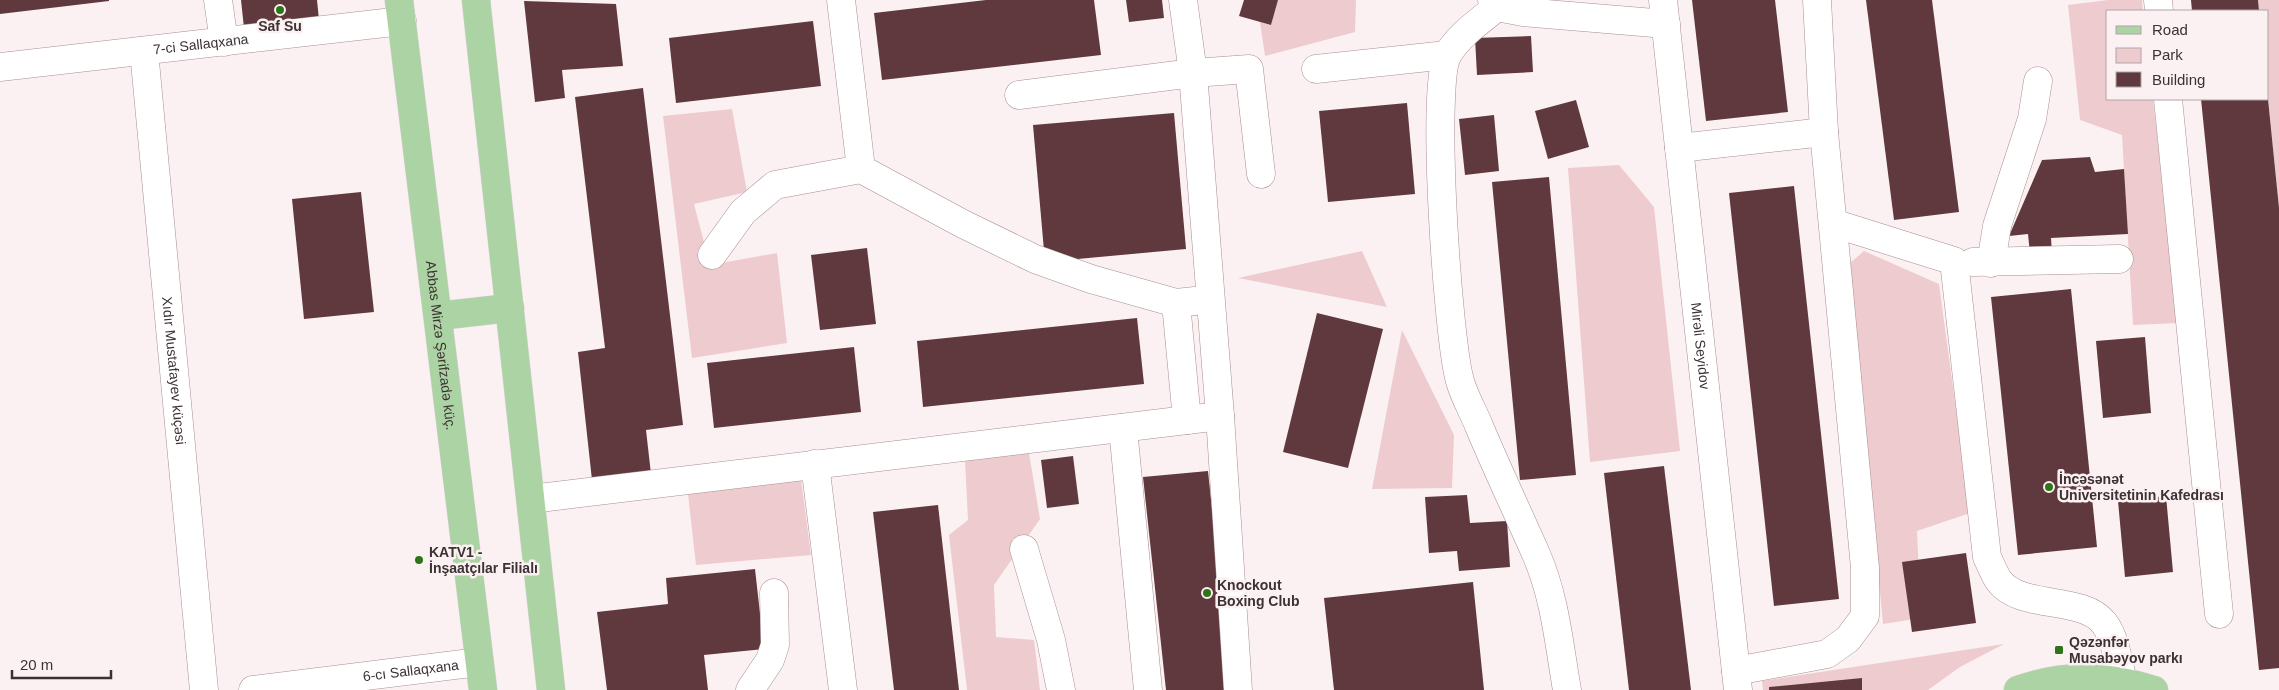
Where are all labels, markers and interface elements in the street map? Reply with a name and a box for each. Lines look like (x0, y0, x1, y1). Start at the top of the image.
marker: Saf Su (274, 4, 286, 16)
legend (2106, 10, 2269, 100)
place label: Saf Su (258, 18, 302, 34)
text: Road (2152, 21, 2188, 38)
street label: 7-ci Sallaqxana (152, 31, 249, 57)
text: Park (2152, 46, 2183, 63)
text: Building (2152, 71, 2205, 88)
street label: Abbas Mirzə Şərifzadə küç. (423, 260, 459, 431)
street label: Xıdır Mustafayev küçəsi (159, 296, 189, 445)
street label: Mirəli Seyidov (1688, 302, 1713, 390)
place label: İncəsənət Universitetinin Kafedrası (2059, 471, 2224, 503)
marker: İncəsənət Universitetinin Kafedrası (2043, 481, 2055, 493)
place label: KATV1 - İnşaatçılar Filialı (429, 544, 538, 576)
marker: KATV1 - İnşaatçılar Filialı (413, 554, 425, 566)
place label: Knockout Boxing Club (1217, 577, 1299, 609)
marker: Knockout Boxing Club (1201, 587, 1213, 599)
place label: Qəzənfər Musabəyov parkı (2069, 634, 2183, 666)
marker: Qəzənfər Musabəyov parkı (2053, 644, 2065, 656)
scale bar (12, 648, 111, 680)
text: 20 m (20, 656, 53, 673)
street label: 6-cı Sallaqxana (362, 657, 460, 684)

